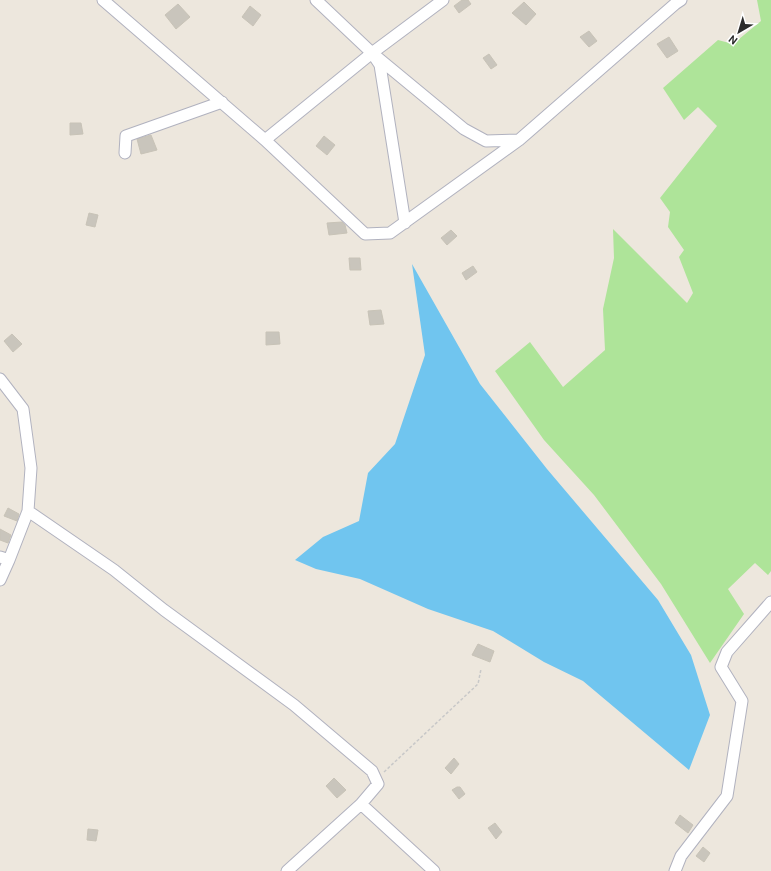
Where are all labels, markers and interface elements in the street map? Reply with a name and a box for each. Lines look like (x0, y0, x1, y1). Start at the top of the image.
north arrow (719, 12, 759, 52)
text: N (726, 31, 741, 47)

